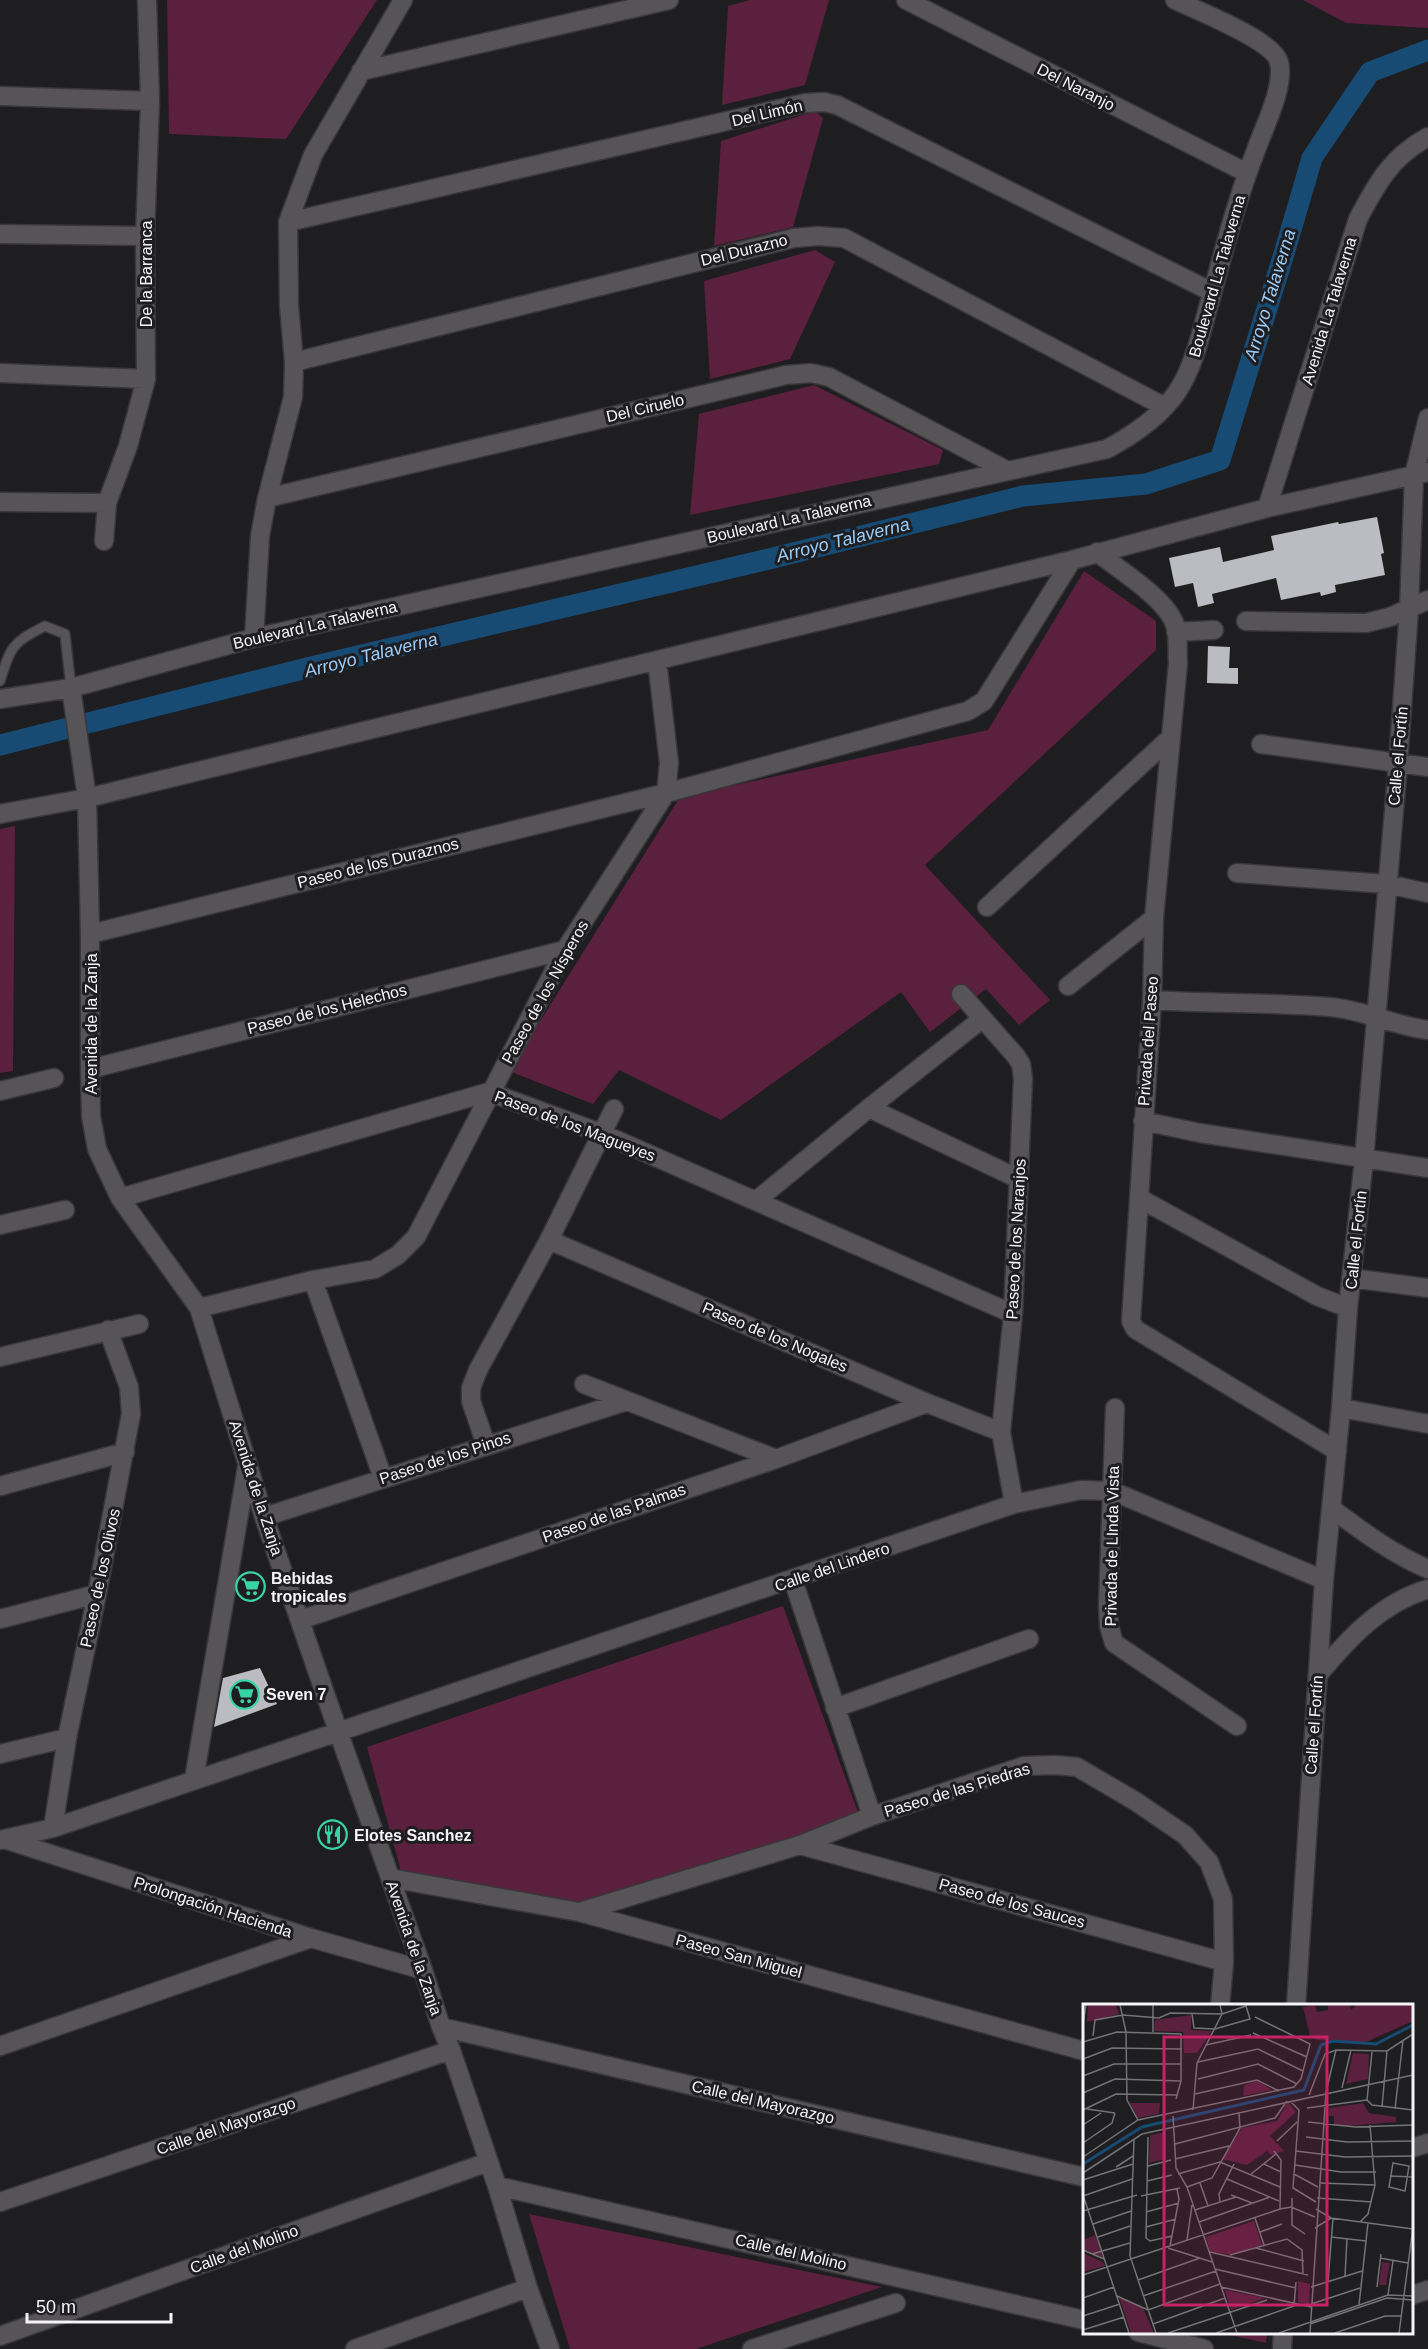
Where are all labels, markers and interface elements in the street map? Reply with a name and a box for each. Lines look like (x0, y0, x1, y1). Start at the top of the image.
street label: Del Naranjo (1035, 60, 1118, 114)
street label: Del Limón (730, 97, 804, 129)
street label: Boulevard La Talaverna (1186, 193, 1248, 359)
street label: De la Barranca (138, 221, 155, 327)
water label: Arroyo Talaverna (1240, 227, 1300, 364)
street label: Del Durazno (699, 231, 789, 269)
street label: Avenida La Talaverna (1298, 235, 1360, 387)
street label: Del Ciruelo (605, 391, 686, 425)
street label: Boulevard La Talaverna (705, 492, 873, 546)
water label: Arroyo Talaverna (773, 514, 912, 566)
street label: Boulevard La Talaverna (231, 598, 399, 652)
water label: Arroyo Talaverna (301, 629, 440, 681)
street label: Calle el Fortín (1385, 706, 1411, 806)
street label: Paseo de los Duraznos (296, 835, 460, 891)
street label: Paseo de los Nísperos (499, 917, 591, 1067)
street label: Avenida de la Zanja (83, 953, 100, 1095)
street label: Privada del Paseo (1135, 976, 1161, 1106)
street label: Paseo de los Helechos (246, 981, 408, 1037)
street label: Paseo de los Magueyes (492, 1087, 658, 1165)
street label: Paseo de los Naranjos (1003, 1158, 1029, 1320)
street label: Calle el Fortín (1342, 1190, 1370, 1290)
street label: Paseo de los Nogales (700, 1299, 850, 1375)
street label: Avenida de la Zanja (226, 1418, 286, 1558)
street label: Paseo de los Pinos (377, 1429, 513, 1487)
street label: Privada de LInda Vista (1102, 1465, 1122, 1626)
street label: Paseo de las Palmas (540, 1480, 688, 1546)
street label: Paseo de los Olivos (77, 1507, 123, 1649)
street label: Calle del Lindero (772, 1539, 892, 1595)
place label: Bebidas tropicales (271, 1570, 347, 1605)
supermarket icon: Bebidas tropicales (234, 1571, 266, 1603)
street label: Calle el Fortín (1302, 1675, 1326, 1775)
supermarket icon: Seven 7 (229, 1678, 261, 1710)
place label: Seven 7 (266, 1686, 327, 1703)
street label: Paseo de las Piedras (882, 1760, 1032, 1820)
restaurant icon: Elotes Sanchez (317, 1819, 349, 1851)
place label: Elotes Sanchez (354, 1827, 471, 1844)
street label: Prolongación Hacienda (132, 1873, 294, 1941)
street label: Paseo de los Sauces (937, 1875, 1087, 1931)
street label: Avenida de la Zanja (383, 1879, 445, 2018)
street label: Paseo San Miguel (674, 1931, 804, 1981)
inset map (1083, 2004, 1413, 2334)
street label: Calle del Mayorazgo (690, 2077, 836, 2127)
street label: Calle del Mayorazgo (154, 2094, 298, 2158)
street label: Calle del Molino (188, 2222, 300, 2276)
street label: Calle del Molino (734, 2231, 848, 2273)
scale bar (27, 2286, 171, 2324)
text: 50 m (36, 2297, 76, 2317)

